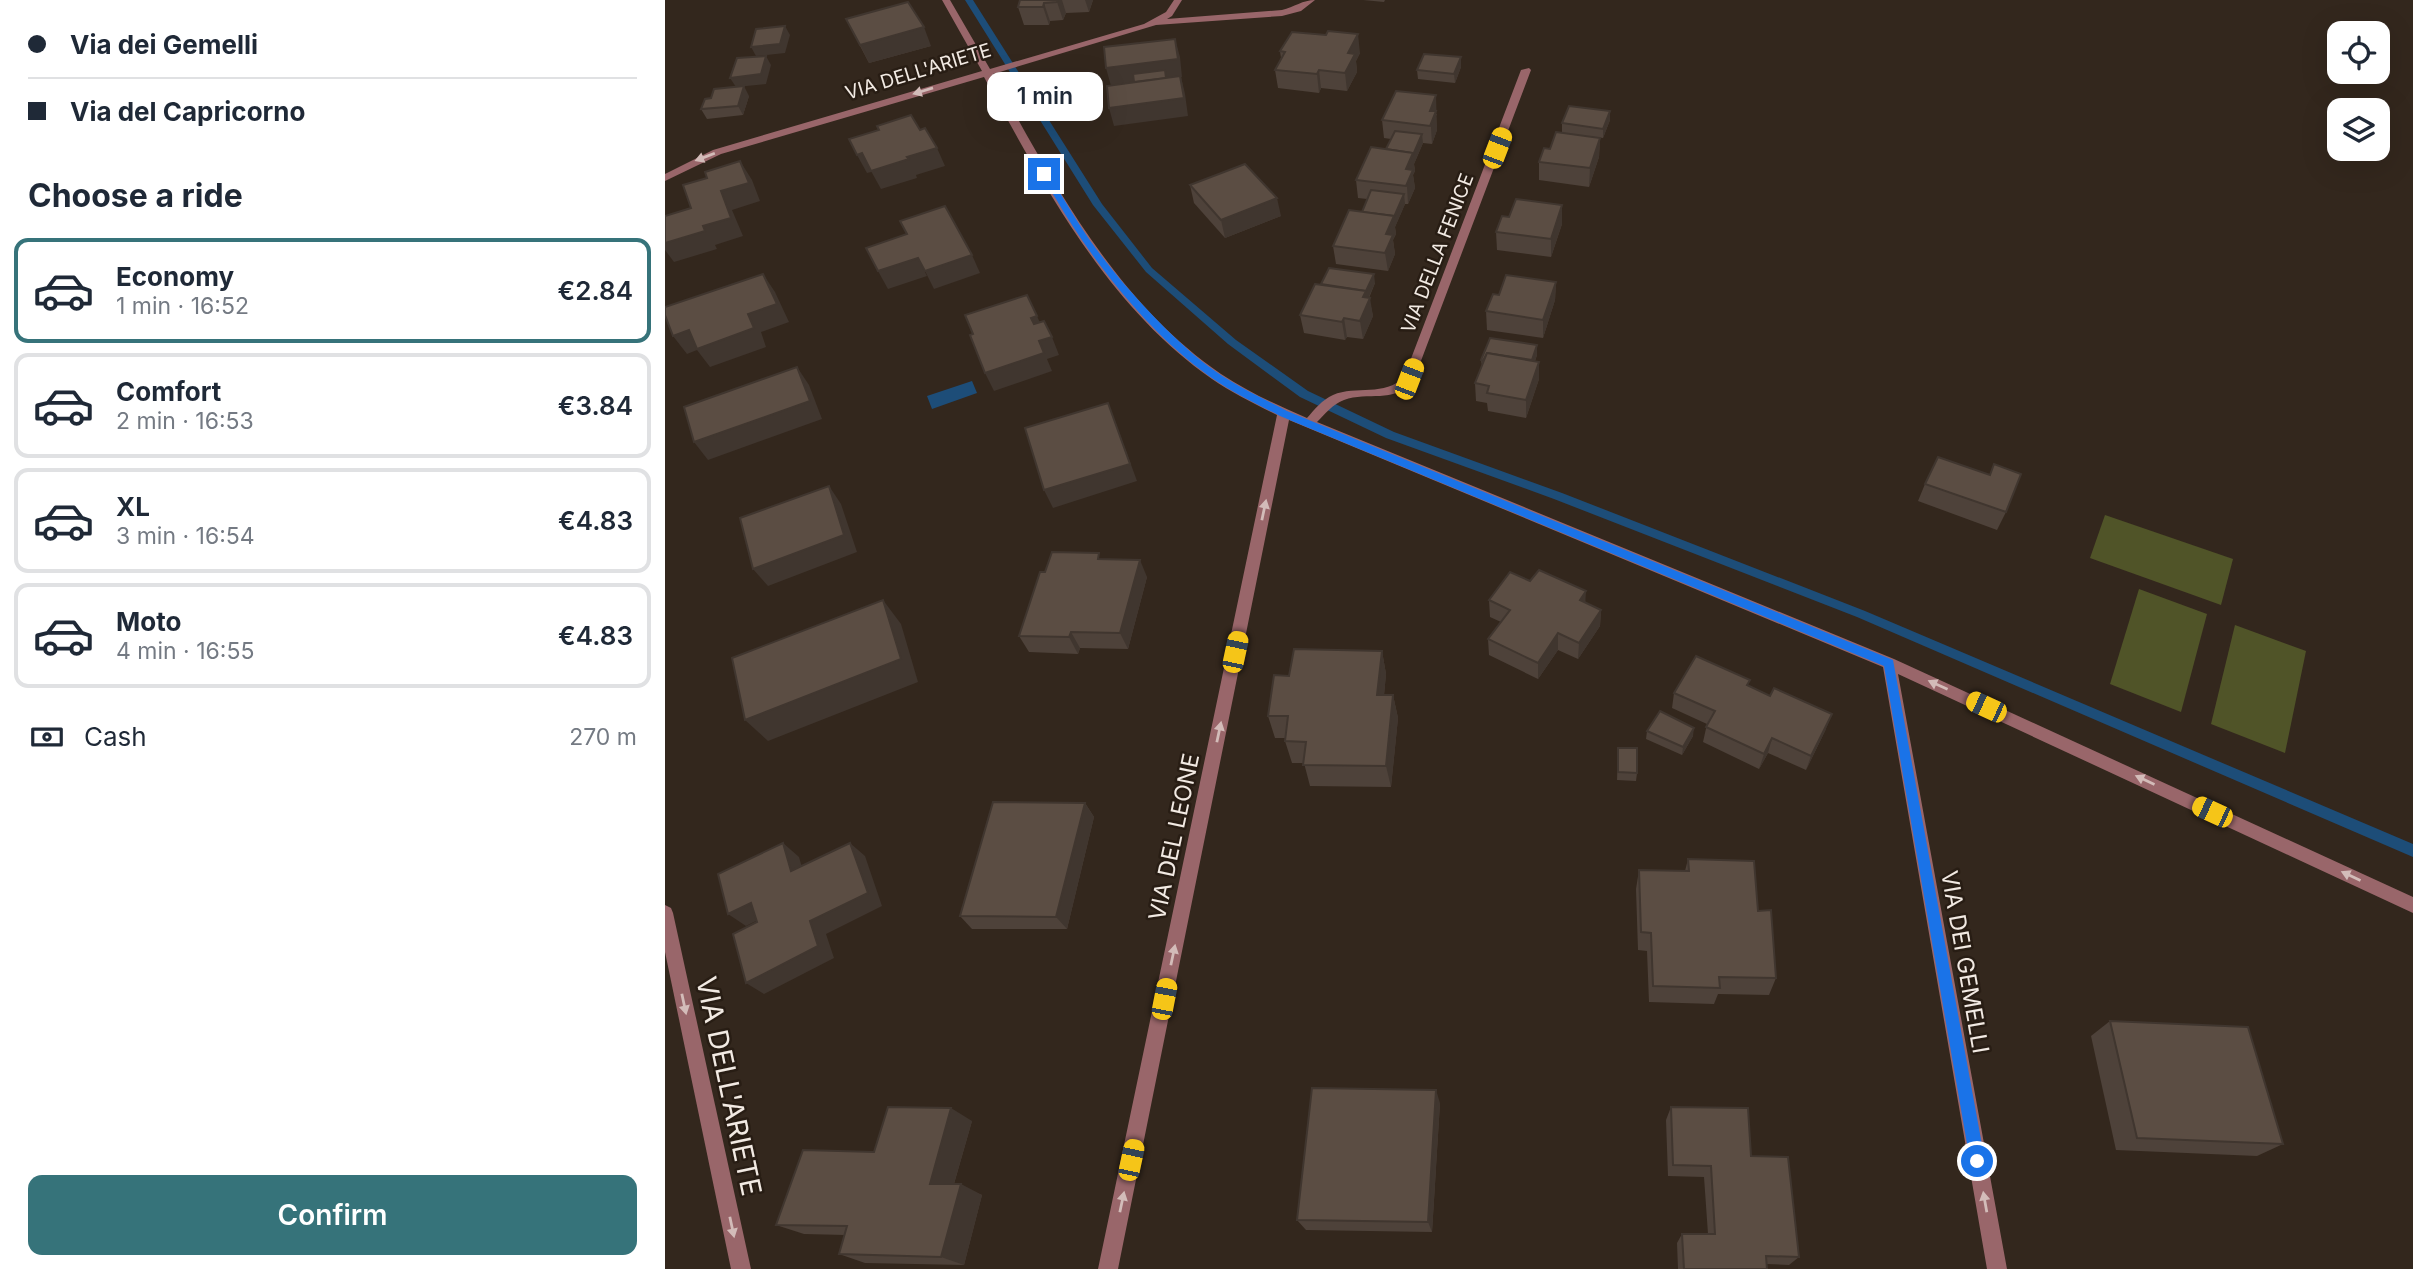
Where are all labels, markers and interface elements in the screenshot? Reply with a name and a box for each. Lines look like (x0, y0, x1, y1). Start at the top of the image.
map controls (2327, 21, 2390, 161)
button: locate (2327, 21, 2390, 84)
text: Via dei Gemelli (70, 29, 258, 60)
street label: VIA DELL'ARIETE (842, 38, 994, 105)
callout: 1 min (986, 72, 1102, 122)
text: 1 min (1017, 82, 1073, 110)
one-way arrow (912, 86, 933, 96)
text: Via del Capricorno (70, 96, 306, 127)
button: layers (2327, 98, 2390, 161)
car (1480, 125, 1515, 171)
one-way arrow (694, 151, 715, 162)
route end (1028, 158, 1060, 190)
street label: VIA DELLA FENICE (1396, 170, 1479, 336)
text: Choose a ride (28, 176, 243, 215)
icon: car (32, 259, 95, 322)
text: Economy (116, 261, 234, 292)
text: €2.84 (558, 275, 633, 306)
text: 1 min · 16:52 (116, 292, 249, 320)
car (1392, 356, 1427, 402)
icon: car (32, 374, 95, 437)
text: Comfort (116, 376, 221, 407)
text: €3.84 (558, 390, 633, 421)
text: 2 min · 16:53 (116, 407, 254, 435)
icon: car (32, 489, 95, 552)
text: XL (116, 491, 150, 522)
one-way arrow (1259, 499, 1270, 521)
text: €4.83 (558, 505, 633, 536)
text: 3 min · 16:54 (116, 522, 255, 550)
icon: car (32, 604, 95, 667)
text: Moto (116, 606, 181, 637)
text: €4.83 (558, 620, 633, 651)
car (1221, 629, 1250, 675)
text: 4 min · 16:55 (116, 637, 254, 665)
one-way arrow (1928, 679, 1948, 691)
car (1963, 689, 2010, 725)
icon: cash (28, 718, 66, 756)
text: Cash (84, 721, 147, 752)
one-way arrow (1213, 721, 1224, 743)
text: 270 m (569, 723, 637, 751)
street label: VIA DEL LEONE (1143, 751, 1205, 923)
one-way arrow (2135, 774, 2155, 786)
car (2189, 794, 2236, 830)
street label: VIA DEI GEMELLI (1935, 868, 1995, 1056)
one-way arrow (2341, 870, 2361, 882)
one-way arrow (1167, 944, 1178, 966)
street label: VIA DELL'ARIETE (689, 973, 769, 1199)
car (1150, 976, 1179, 1022)
one-way arrow (679, 993, 690, 1015)
car (1117, 1137, 1146, 1183)
route start (1961, 1145, 1993, 1177)
button: Confirm (28, 1175, 637, 1255)
one-way arrow (1117, 1191, 1128, 1213)
one-way arrow (1979, 1191, 1990, 1213)
one-way arrow (727, 1216, 738, 1238)

